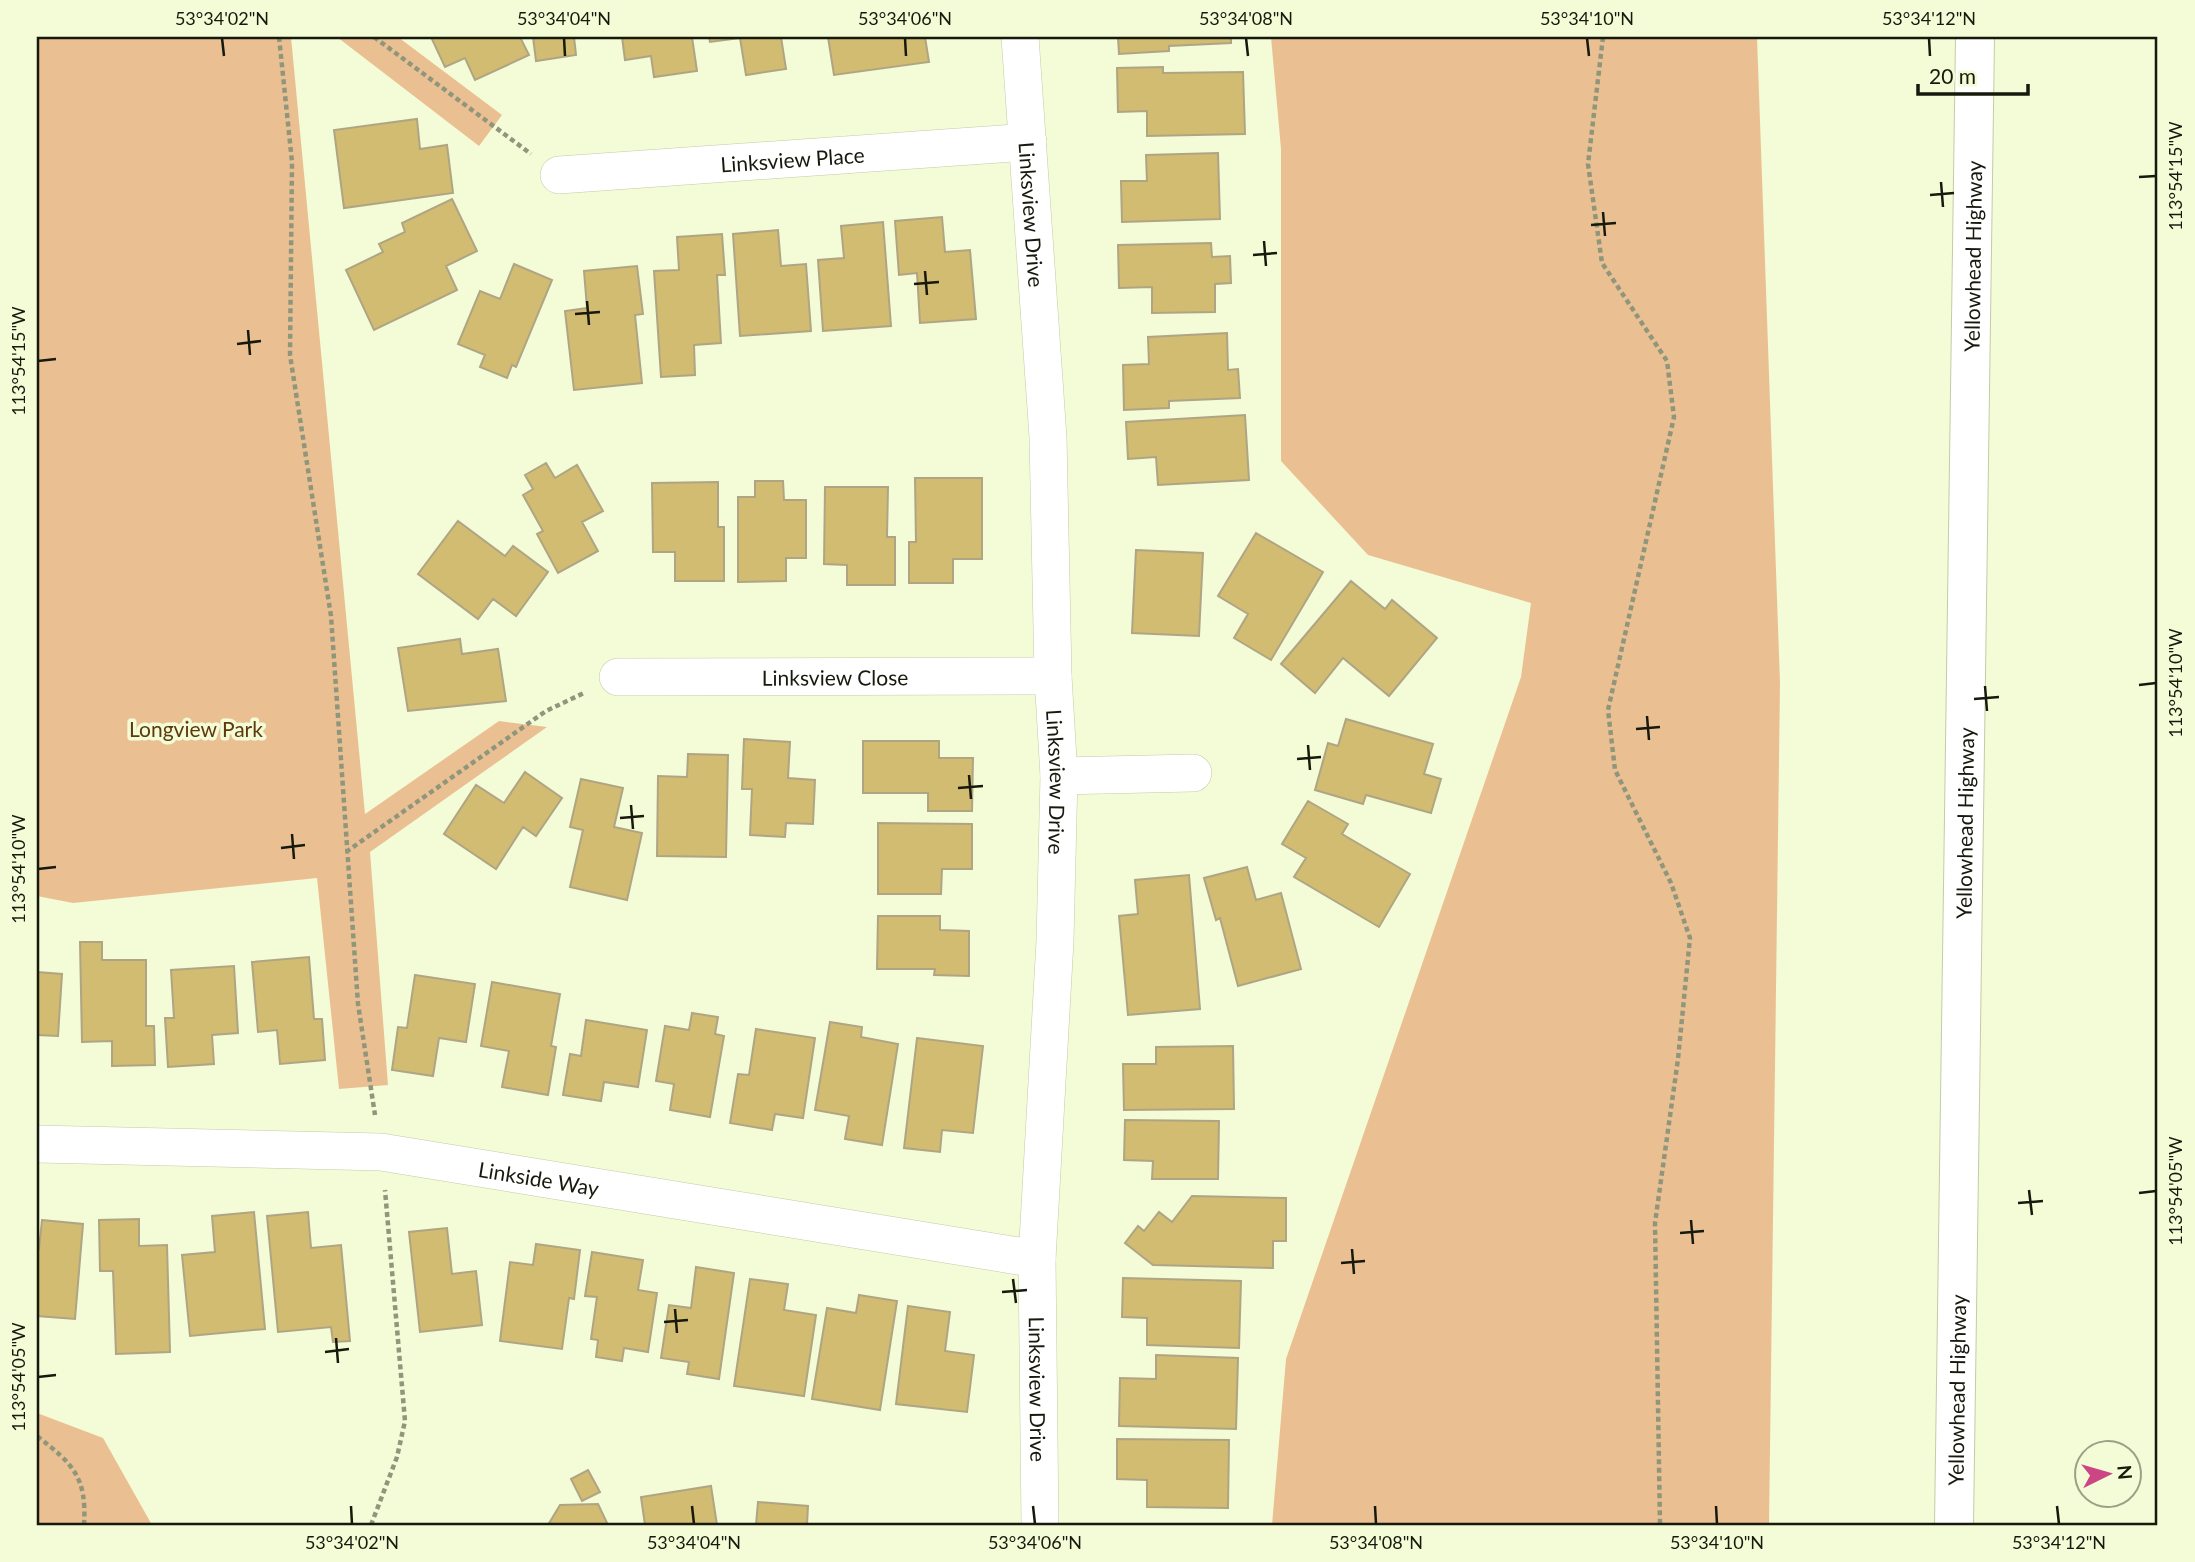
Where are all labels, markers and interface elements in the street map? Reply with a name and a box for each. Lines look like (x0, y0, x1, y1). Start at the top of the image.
text: 53°34'02"N (175, 7, 269, 29)
text: 53°34'04"N (517, 7, 611, 29)
text: 53°34'06"N (858, 7, 952, 29)
text: 53°34'08"N (1199, 7, 1293, 29)
text: 53°34'10"N (1540, 7, 1634, 29)
text: 53°34'12"N (1882, 7, 1976, 29)
scale bar (1918, 52, 2029, 96)
text: 20 m (1929, 63, 1976, 88)
text: 113°54'15"W (2164, 121, 2186, 231)
street label: Linksview Place (720, 141, 865, 176)
street label: Linksview Drive (1015, 141, 1050, 288)
street label: Yellowhead Highway (1958, 160, 1986, 352)
text: 113°54'15"W (7, 306, 29, 416)
text: 113°54'10"W (2164, 628, 2186, 738)
street label: Linksview Close (762, 664, 908, 689)
street label: Linksview Drive (1043, 708, 1072, 855)
park label: Longview Park (129, 716, 263, 741)
street label: Yellowhead Highway (1950, 727, 1978, 919)
text: 113°54'10"W (7, 814, 29, 924)
text: 113°54'05"W (2164, 1136, 2186, 1246)
street label: Linkside Way (477, 1156, 601, 1200)
street label: Yellowhead Highway (1942, 1294, 1970, 1486)
street label: Linksview Drive (1025, 1316, 1052, 1462)
text: 113°54'05"W (7, 1322, 29, 1432)
north arrow (2072, 1440, 2142, 1510)
text: N (2113, 1464, 2138, 1481)
text: 53°34'02"N (305, 1531, 399, 1553)
text: 53°34'04"N (647, 1531, 741, 1553)
text: 53°34'06"N (988, 1531, 1082, 1553)
text: 53°34'08"N (1329, 1531, 1423, 1553)
text: 53°34'10"N (1670, 1531, 1764, 1553)
text: 53°34'12"N (2012, 1531, 2106, 1553)

